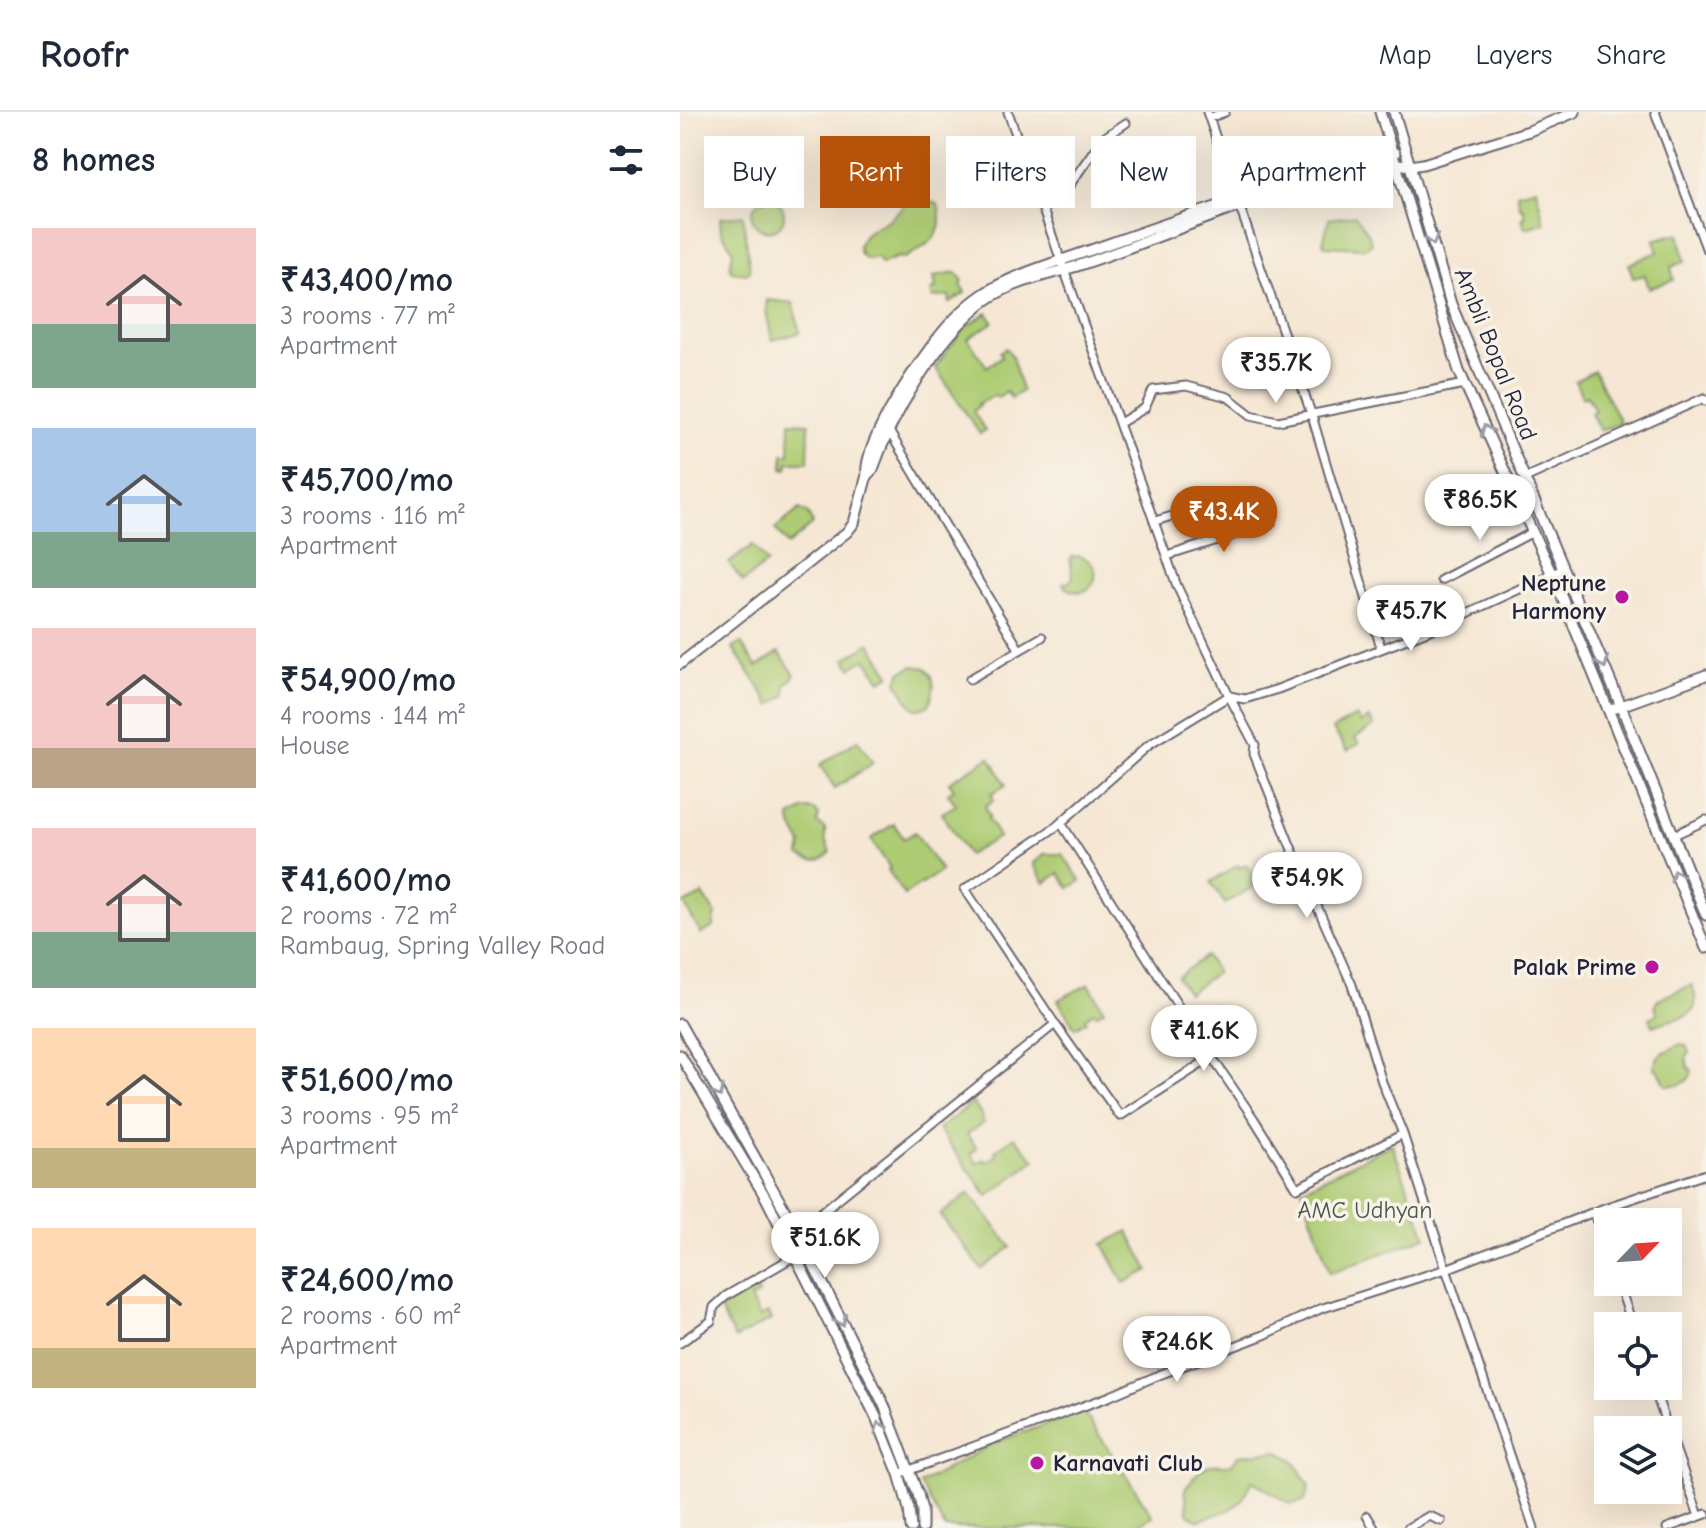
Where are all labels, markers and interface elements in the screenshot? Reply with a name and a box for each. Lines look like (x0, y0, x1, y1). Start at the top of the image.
text: Roofr (40, 33, 129, 77)
text: Map (1379, 39, 1432, 71)
text: Layers (1476, 39, 1552, 71)
text: Share (1596, 39, 1666, 71)
chip: Buy (704, 136, 804, 208)
chip: Rent (820, 136, 930, 208)
chip: Filters (946, 136, 1075, 208)
chip: New (1091, 136, 1196, 208)
chip: Apartment (1212, 136, 1393, 208)
icon: filters (604, 138, 648, 182)
text: 8 homes (32, 140, 155, 180)
one-way arrow (1423, 233, 1439, 247)
icon: home (96, 260, 192, 356)
text: ₹43,400/mo (280, 260, 453, 300)
street label: Ambli Bopal Road (1449, 264, 1543, 444)
text: 3 rooms · 77 m² (280, 301, 455, 331)
text: Apartment (280, 331, 396, 361)
pin: ₹35.7K (1211, 337, 1341, 405)
text: ₹35.7K (1240, 348, 1312, 378)
one-way arrow (1480, 424, 1496, 439)
icon: home (96, 460, 192, 556)
text: ₹45,700/mo (280, 460, 454, 500)
pin: ₹86.5K (1415, 474, 1545, 542)
text: ₹86.5K (1443, 485, 1517, 515)
pin: ₹43.4K (1159, 486, 1289, 554)
text: ₹43.4K (1188, 497, 1260, 527)
text: 3 rooms · 116 m² (280, 501, 465, 531)
text: Apartment (280, 531, 396, 561)
place label: Neptune Harmony (1511, 569, 1606, 625)
pin: ₹45.7K (1346, 585, 1476, 653)
marker: Neptune Harmony (1613, 588, 1631, 606)
text: ₹45.7K (1375, 596, 1447, 626)
one-way arrow (1593, 655, 1609, 669)
icon: home (96, 660, 192, 756)
text: ₹54,900/mo (280, 660, 456, 700)
text: 4 rooms · 144 m² (280, 701, 465, 731)
text: House (280, 731, 350, 761)
pin: ₹54.9K (1242, 852, 1372, 920)
icon: home (96, 860, 192, 956)
text: ₹41,600/mo (280, 860, 451, 900)
text: ₹54.9K (1270, 863, 1344, 893)
one-way arrow (1670, 869, 1686, 884)
text: 2 rooms · 72 m² (280, 901, 457, 931)
text: Rambaug, Spring Valley Road (280, 931, 605, 961)
place label: Palak Prime (1513, 953, 1636, 981)
marker: Palak Prime (1643, 958, 1661, 976)
pin: ₹41.6K (1139, 1005, 1269, 1073)
text: ₹41.6K (1169, 1016, 1239, 1046)
icon: home (96, 1060, 192, 1156)
text: ₹51,600/mo (280, 1060, 454, 1100)
one-way arrow (708, 1083, 724, 1098)
text: 3 rooms · 95 m² (280, 1101, 458, 1131)
text: Apartment (280, 1131, 396, 1161)
park label: AMC Udhyan (1298, 1196, 1432, 1224)
north arrow (1594, 1208, 1682, 1296)
map controls (1594, 1208, 1682, 1504)
pin: ₹51.6K (760, 1212, 890, 1280)
text: ₹51.6K (789, 1223, 861, 1253)
icon: home (96, 1260, 192, 1356)
text: ₹24,600/mo (280, 1260, 454, 1300)
text: 2 rooms · 60 m² (280, 1301, 461, 1331)
button: locate (1594, 1312, 1682, 1400)
one-way arrow (832, 1313, 847, 1328)
pin: ₹24.6K (1112, 1316, 1242, 1384)
text: ₹24.6K (1141, 1327, 1213, 1357)
text: Apartment (280, 1331, 396, 1361)
button: layers (1594, 1416, 1682, 1504)
one-way arrow (873, 1421, 890, 1435)
place label: Karnavati Club (1053, 1449, 1203, 1477)
marker: Karnavati Club (1028, 1454, 1046, 1472)

